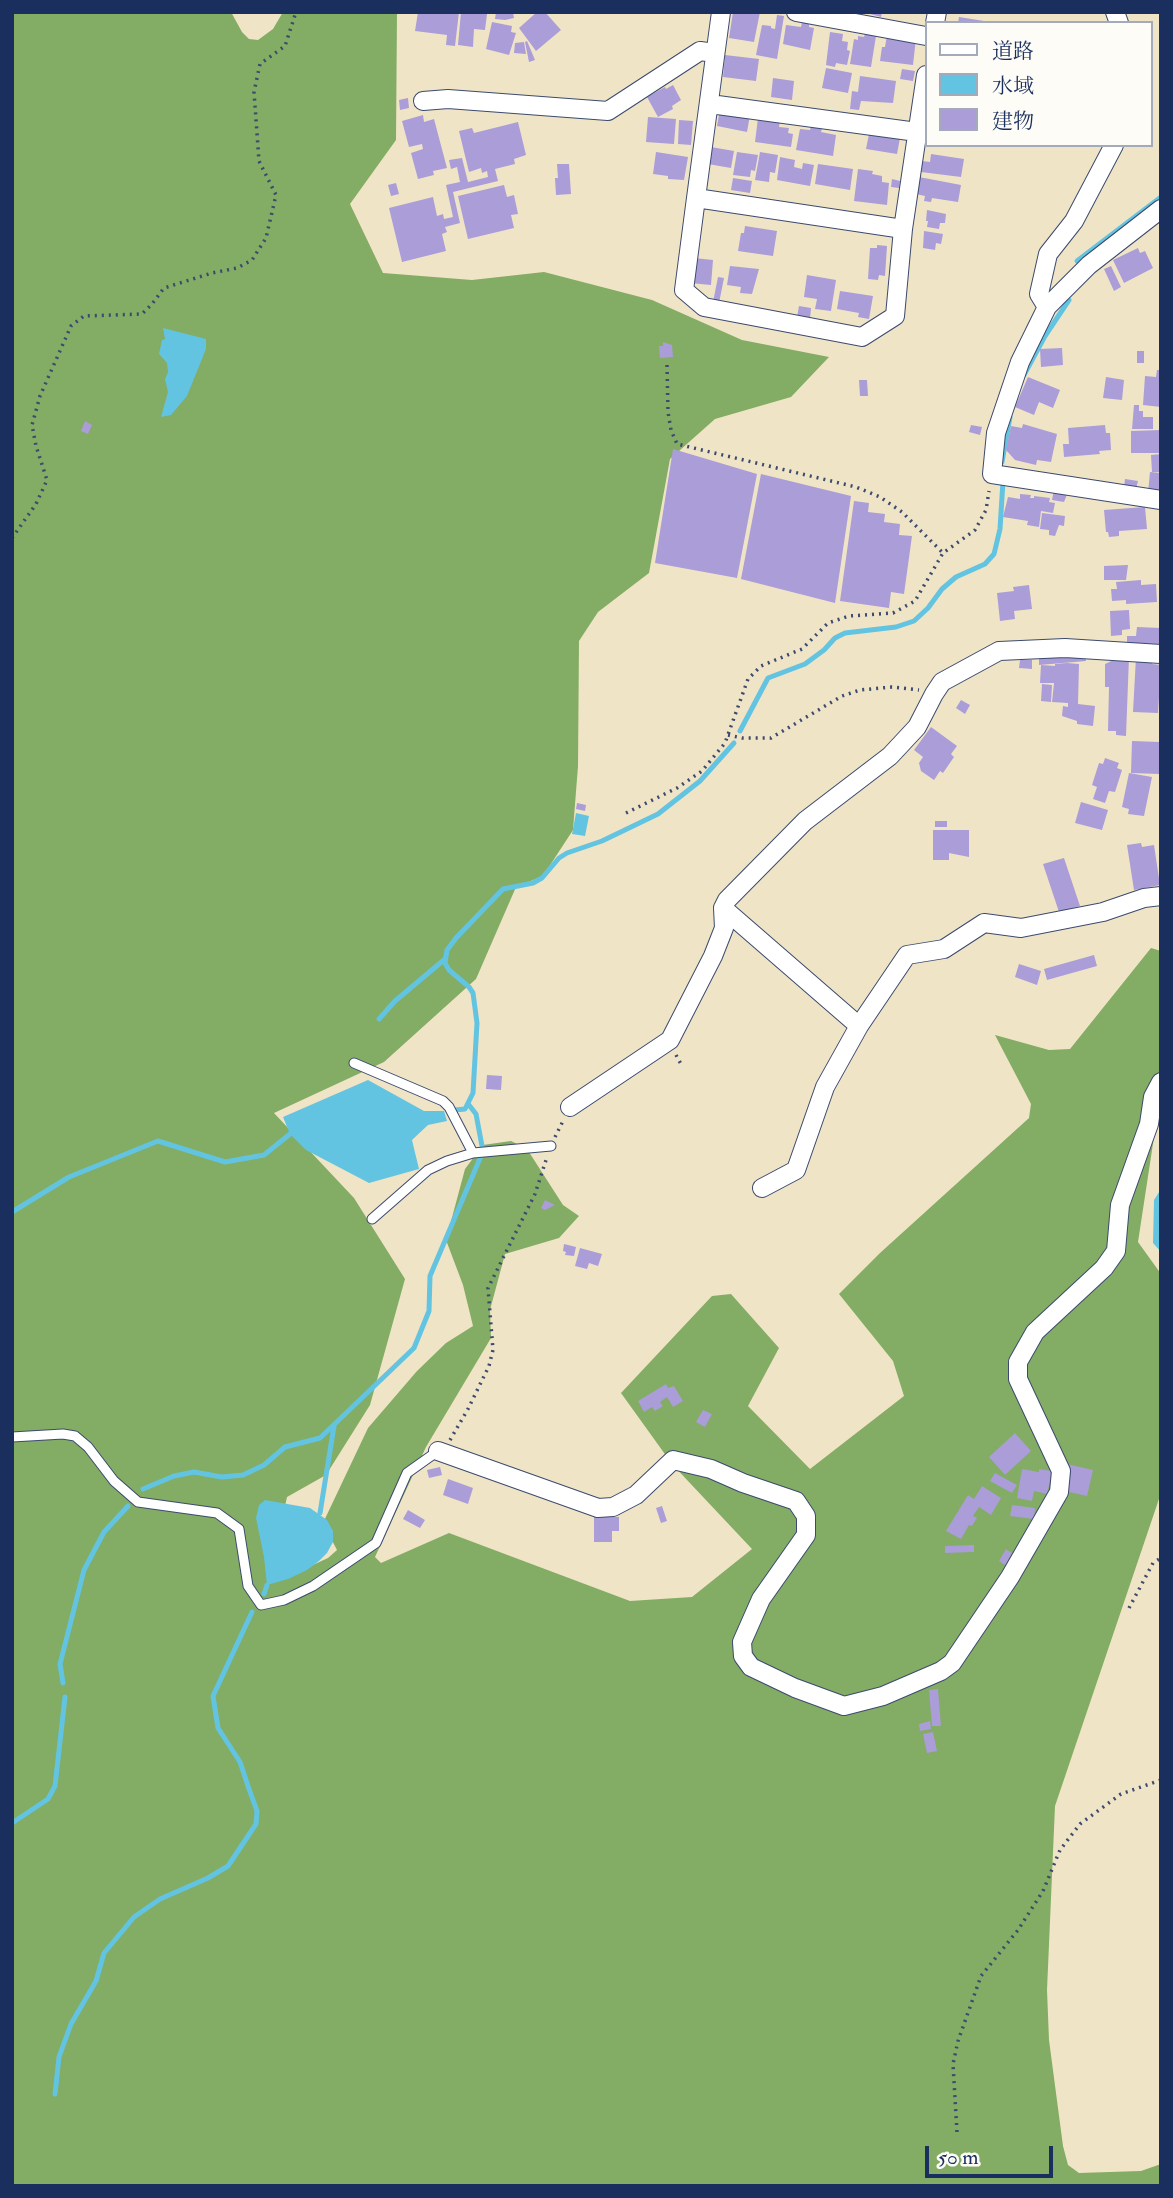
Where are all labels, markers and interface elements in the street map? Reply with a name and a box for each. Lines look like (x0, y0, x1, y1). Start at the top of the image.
legend (925, 21, 1152, 147)
text: 道路 (992, 38, 1034, 65)
text: 水域 (992, 73, 1034, 100)
text: 建物 (992, 108, 1034, 135)
scale bar (928, 2132, 1056, 2176)
text: 50 m (938, 2144, 979, 2171)

